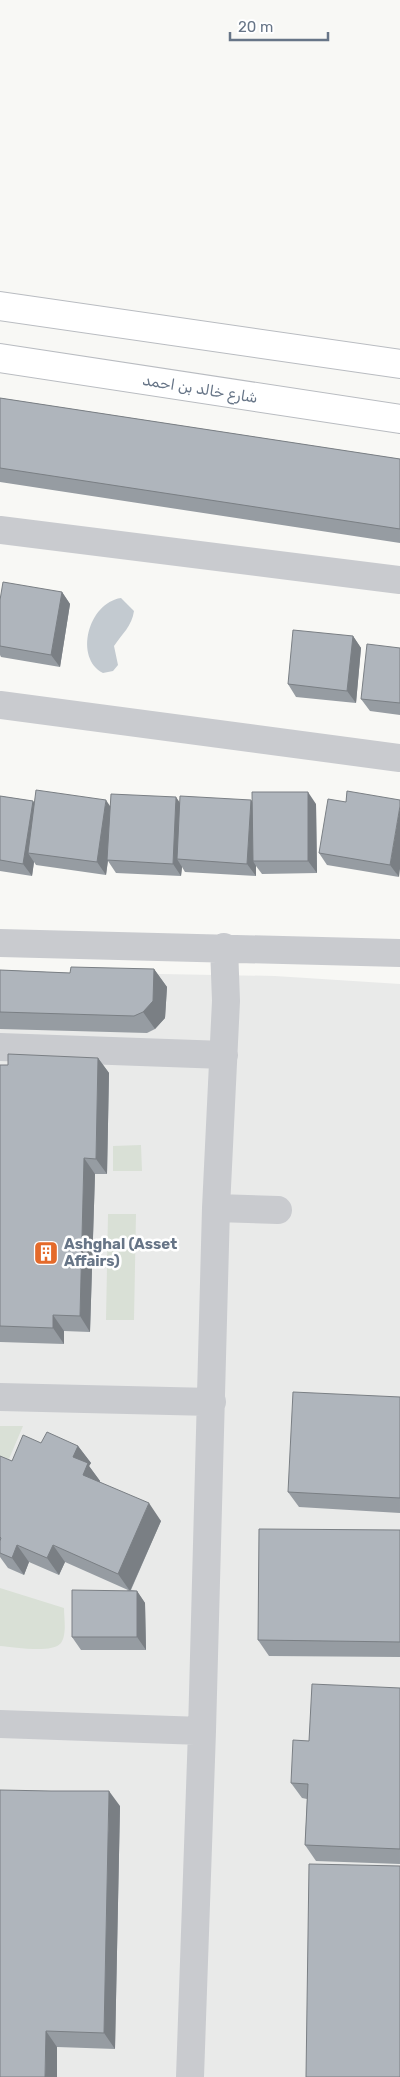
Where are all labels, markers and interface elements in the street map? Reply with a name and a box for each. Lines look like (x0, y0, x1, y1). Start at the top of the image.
scale bar (230, 10, 328, 42)
text: 20 m (238, 18, 273, 36)
street label: شارع خالد بن احمد (141, 371, 259, 409)
place label: Ashghal (Asset Affairs) (64, 1235, 177, 1270)
building icon: Ashghal (Asset Affairs) (33, 1240, 59, 1266)

